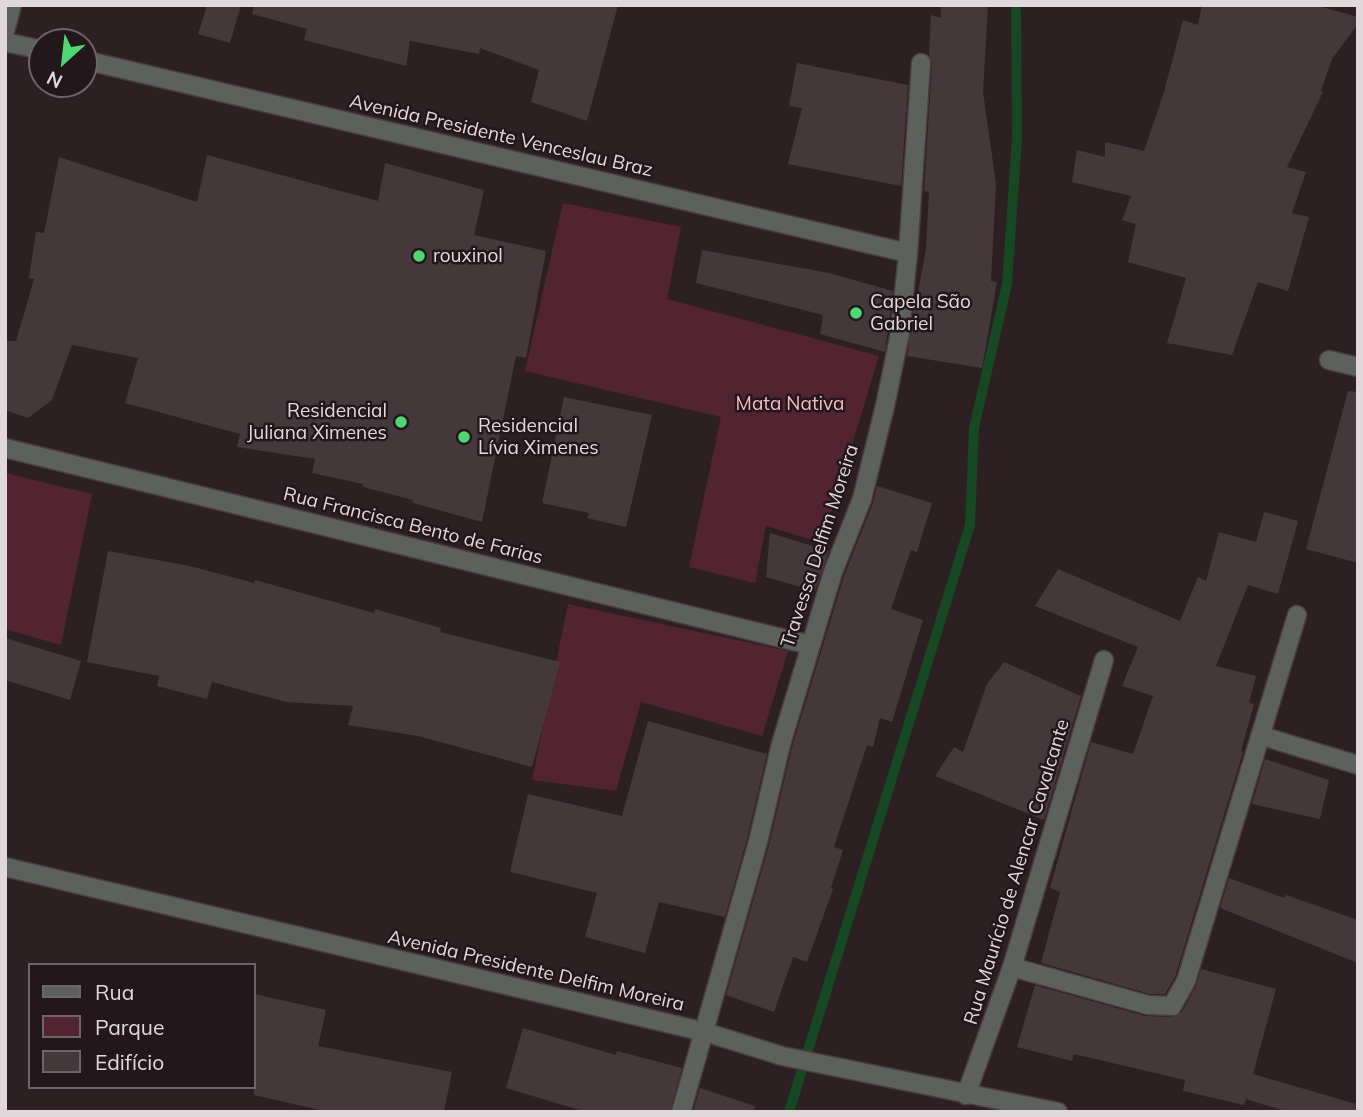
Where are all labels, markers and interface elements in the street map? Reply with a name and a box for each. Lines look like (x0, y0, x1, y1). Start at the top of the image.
north arrow (28, 28, 98, 98)
text: N (43, 66, 66, 94)
street label: Avenida Presidente Venceslau Braz (347, 90, 655, 182)
place label: rouxinol (433, 245, 503, 267)
marker: rouxinol (411, 248, 427, 264)
place label: Capela São Gabriel (870, 291, 971, 335)
marker: Capela São Gabriel (848, 305, 864, 321)
park label: Mata Nativa (736, 393, 844, 415)
place label: Residencial Juliana Ximenes (247, 400, 387, 444)
marker: Residencial Juliana Ximenes (393, 414, 409, 430)
place label: Residencial Lívia Ximenes (478, 415, 599, 459)
marker: Residencial Lívia Ximenes (456, 429, 472, 445)
street label: Travessa Delfim Moreira (776, 442, 864, 650)
street label: Rua Francisca Bento de Farias (281, 483, 545, 569)
street label: Rua Maurício de Alencar Cavalcante (960, 717, 1074, 1027)
street label: Avenida Presidente Delfim Moreira (385, 926, 687, 1016)
legend (28, 963, 256, 1089)
text: Rua (95, 979, 134, 1005)
text: Parque (95, 1014, 164, 1040)
text: Edifício (95, 1049, 164, 1075)

